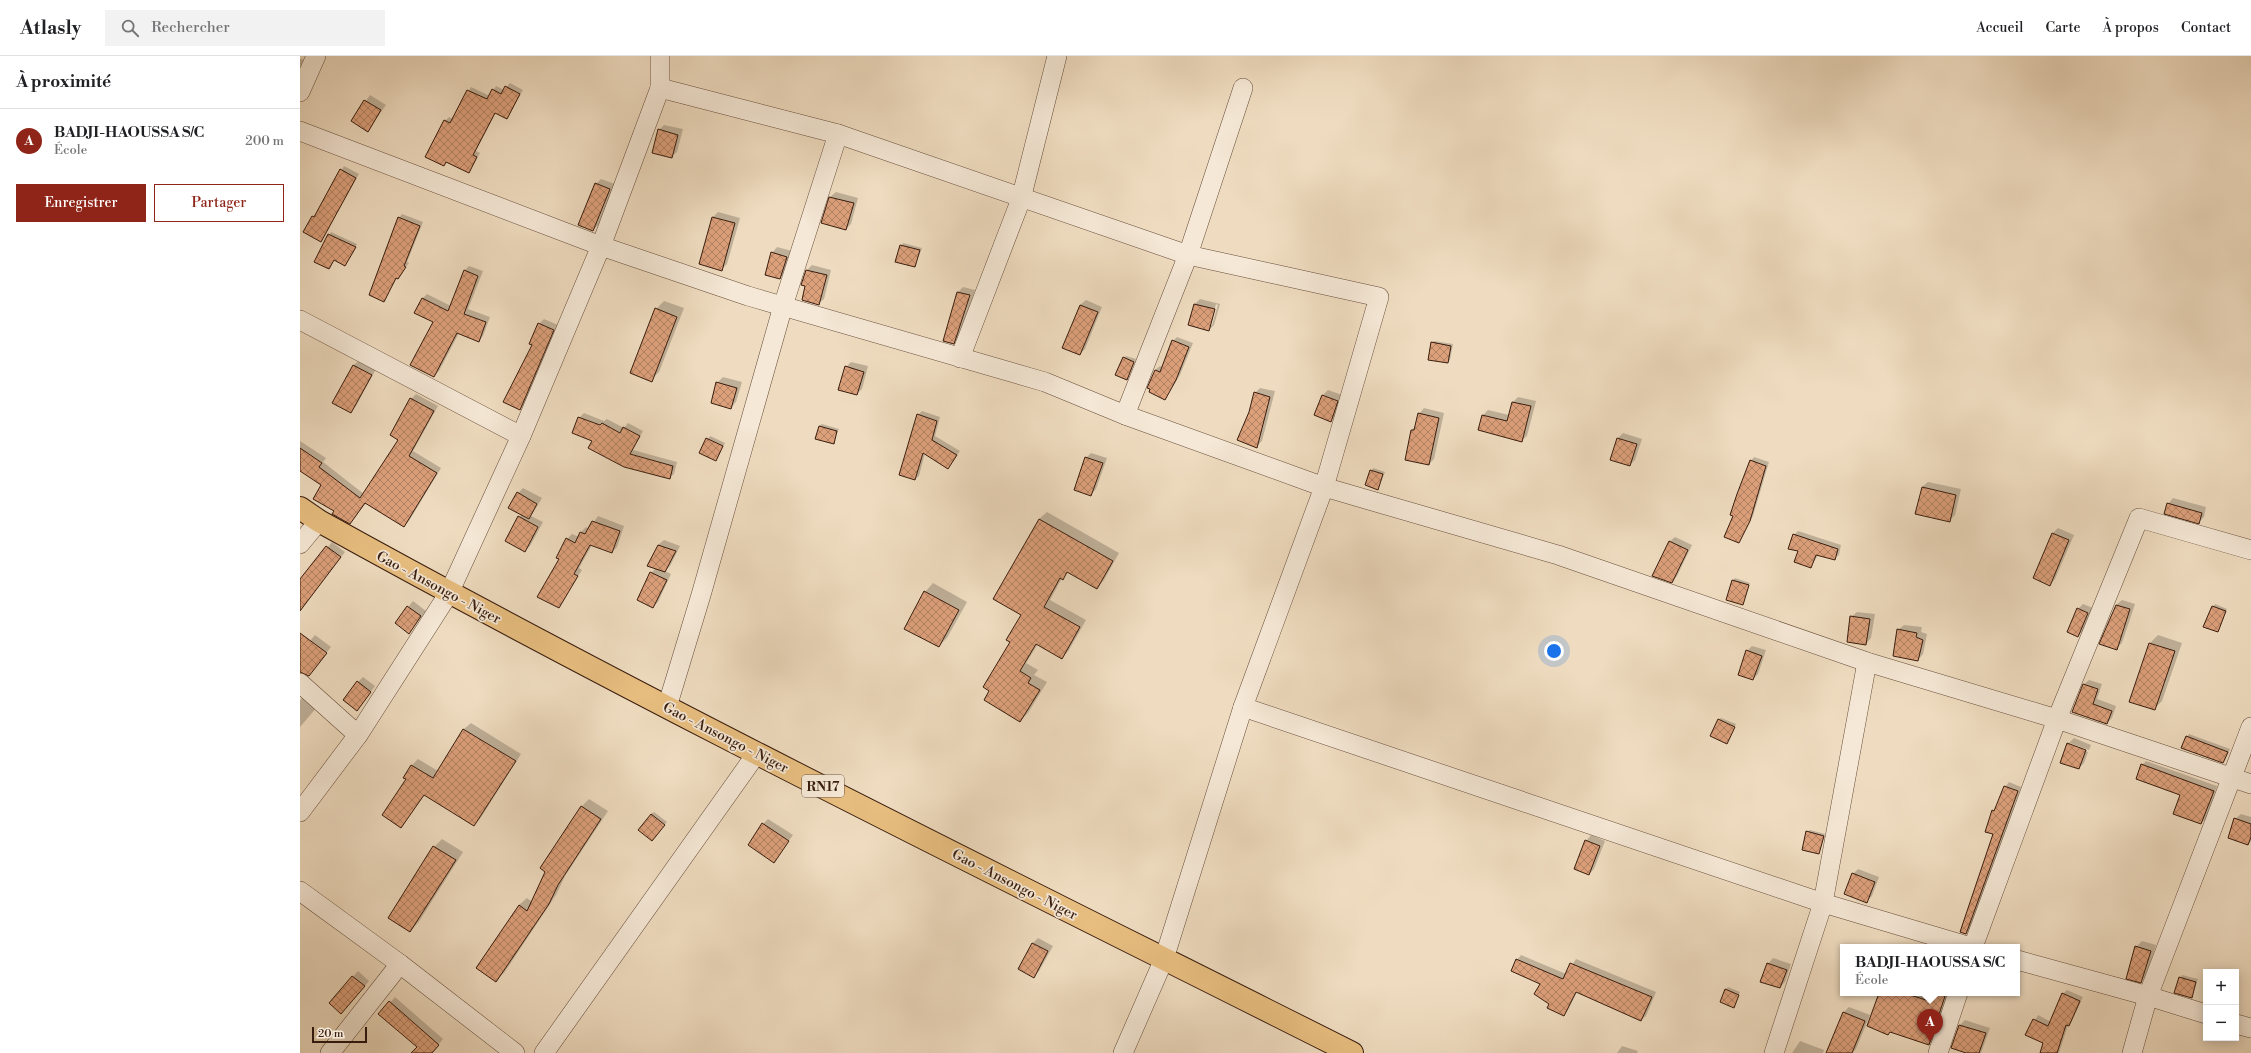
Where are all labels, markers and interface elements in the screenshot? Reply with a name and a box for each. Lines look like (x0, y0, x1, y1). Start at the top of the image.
search box (105, 10, 385, 46)
text: Atlasly (20, 16, 81, 40)
icon: search (119, 17, 141, 39)
text: Rechercher (151, 18, 230, 37)
text: Accueil (1976, 19, 2023, 37)
text: Carte (2045, 19, 2080, 37)
text: À propos (2102, 19, 2159, 37)
text: Contact (2181, 19, 2231, 37)
text: À proximité (16, 71, 111, 93)
text: BADJI-HAOUSSA S/C (54, 123, 204, 142)
text: A (24, 133, 34, 149)
text: 200 m (245, 133, 284, 149)
text: École (54, 142, 87, 158)
button: Enregistrer (16, 184, 146, 222)
button: Partager (154, 184, 284, 222)
street label: Gao - Ansongo - Niger (373, 547, 504, 628)
your location (1544, 641, 1564, 661)
street label: Gao - Ansongo - Niger (660, 698, 791, 777)
road number: RN17 (802, 775, 844, 797)
street label: Gao - Ansongo - Niger (949, 845, 1080, 924)
popup (1840, 944, 2020, 996)
text: BADJI-HAOUSSA S/C (1855, 953, 2005, 972)
map controls (2203, 969, 2239, 1041)
button: + (2203, 969, 2239, 1005)
text: École (1855, 972, 1888, 988)
button: − (2203, 1005, 2239, 1041)
pin: A (1917, 1009, 1943, 1042)
scale bar (312, 1025, 367, 1044)
text: 20 m (318, 1027, 343, 1041)

